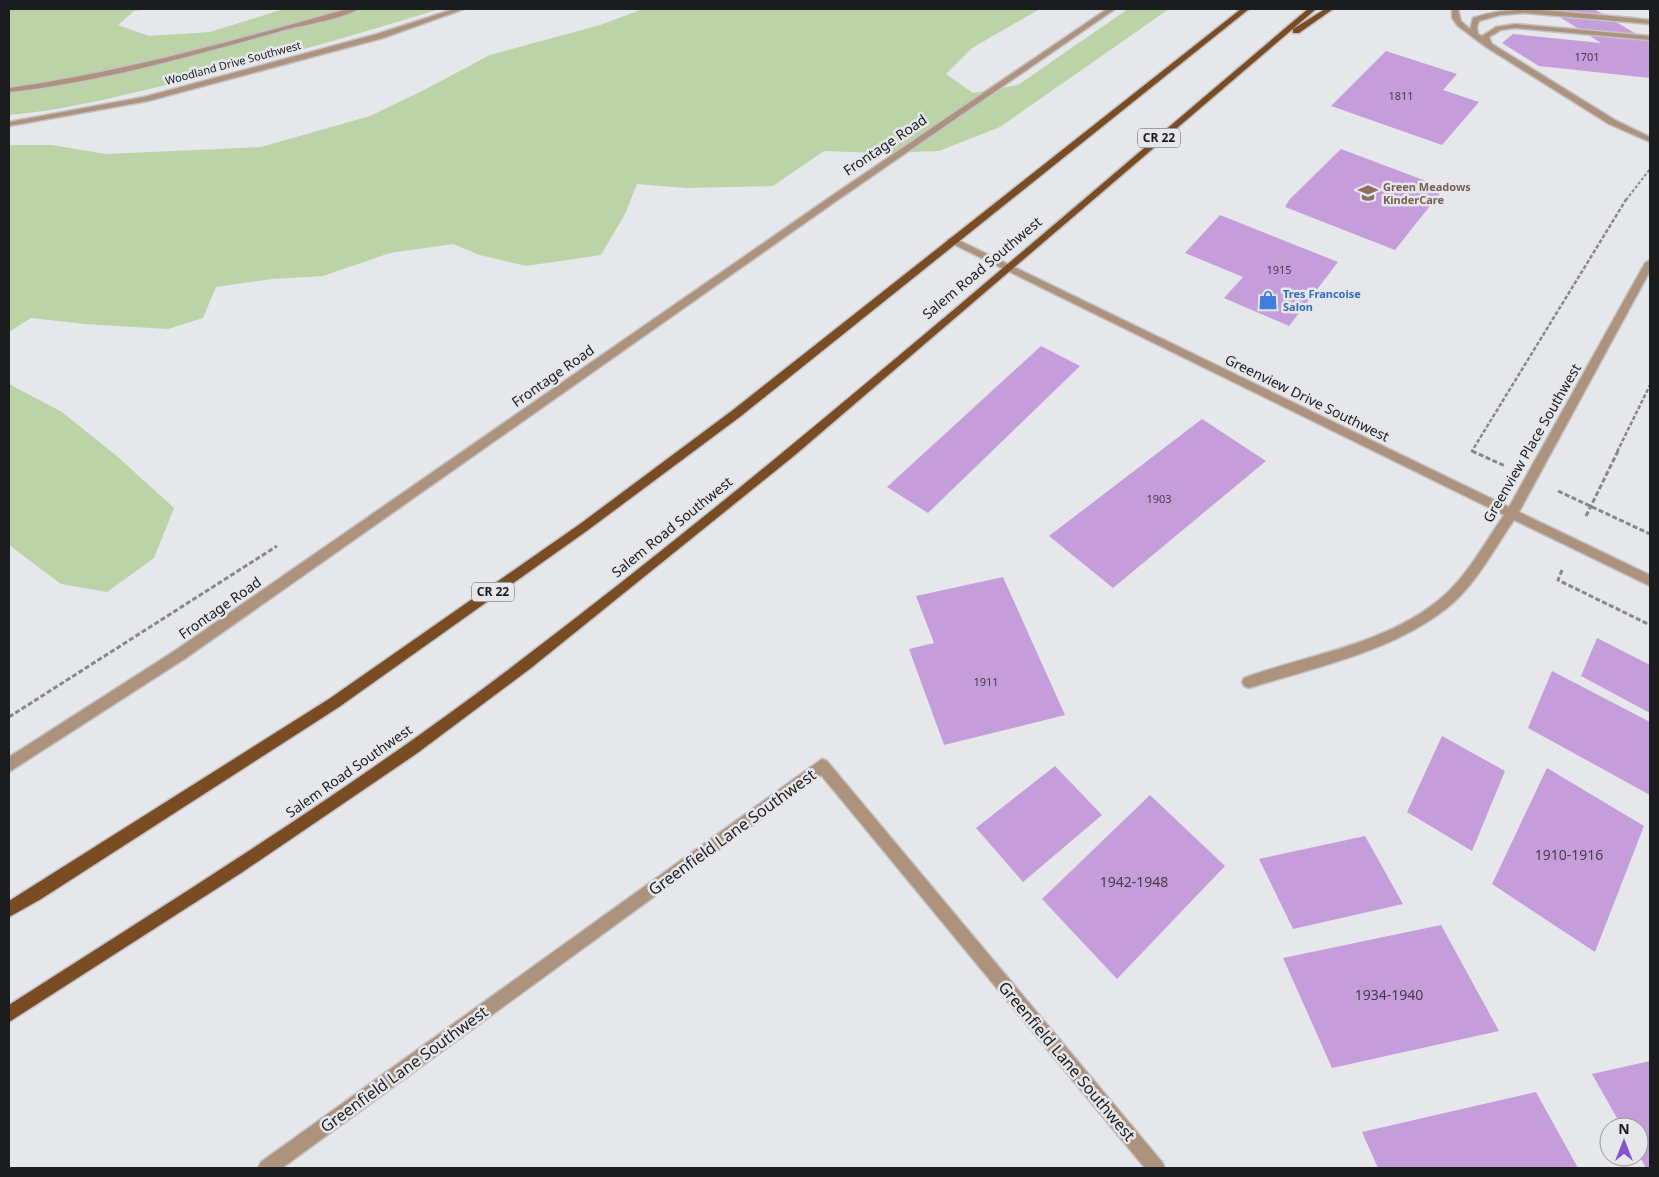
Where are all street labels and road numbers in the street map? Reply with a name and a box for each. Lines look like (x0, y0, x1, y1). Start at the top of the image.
street label: Woodland Drive Southwest (163, 37, 302, 88)
street label: Frontage Road (839, 110, 930, 179)
road number: CR 22 (1138, 128, 1180, 148)
street label: Salem Road Southwest (918, 212, 1045, 323)
street label: Frontage Road (508, 340, 598, 411)
street label: Greenview Drive Southwest (1222, 349, 1393, 446)
street label: Greenview Place Southwest (1478, 360, 1585, 526)
street label: Salem Road Southwest (607, 472, 736, 581)
street label: Frontage Road (175, 572, 265, 643)
road number: CR 22 (472, 582, 514, 602)
street label: Salem Road Southwest (282, 720, 416, 821)
street label: Greenfield Lane Southwest (644, 764, 820, 900)
street label: Greenfield Lane Southwest (994, 976, 1141, 1146)
street label: Greenfield Lane Southwest (316, 1001, 492, 1137)

